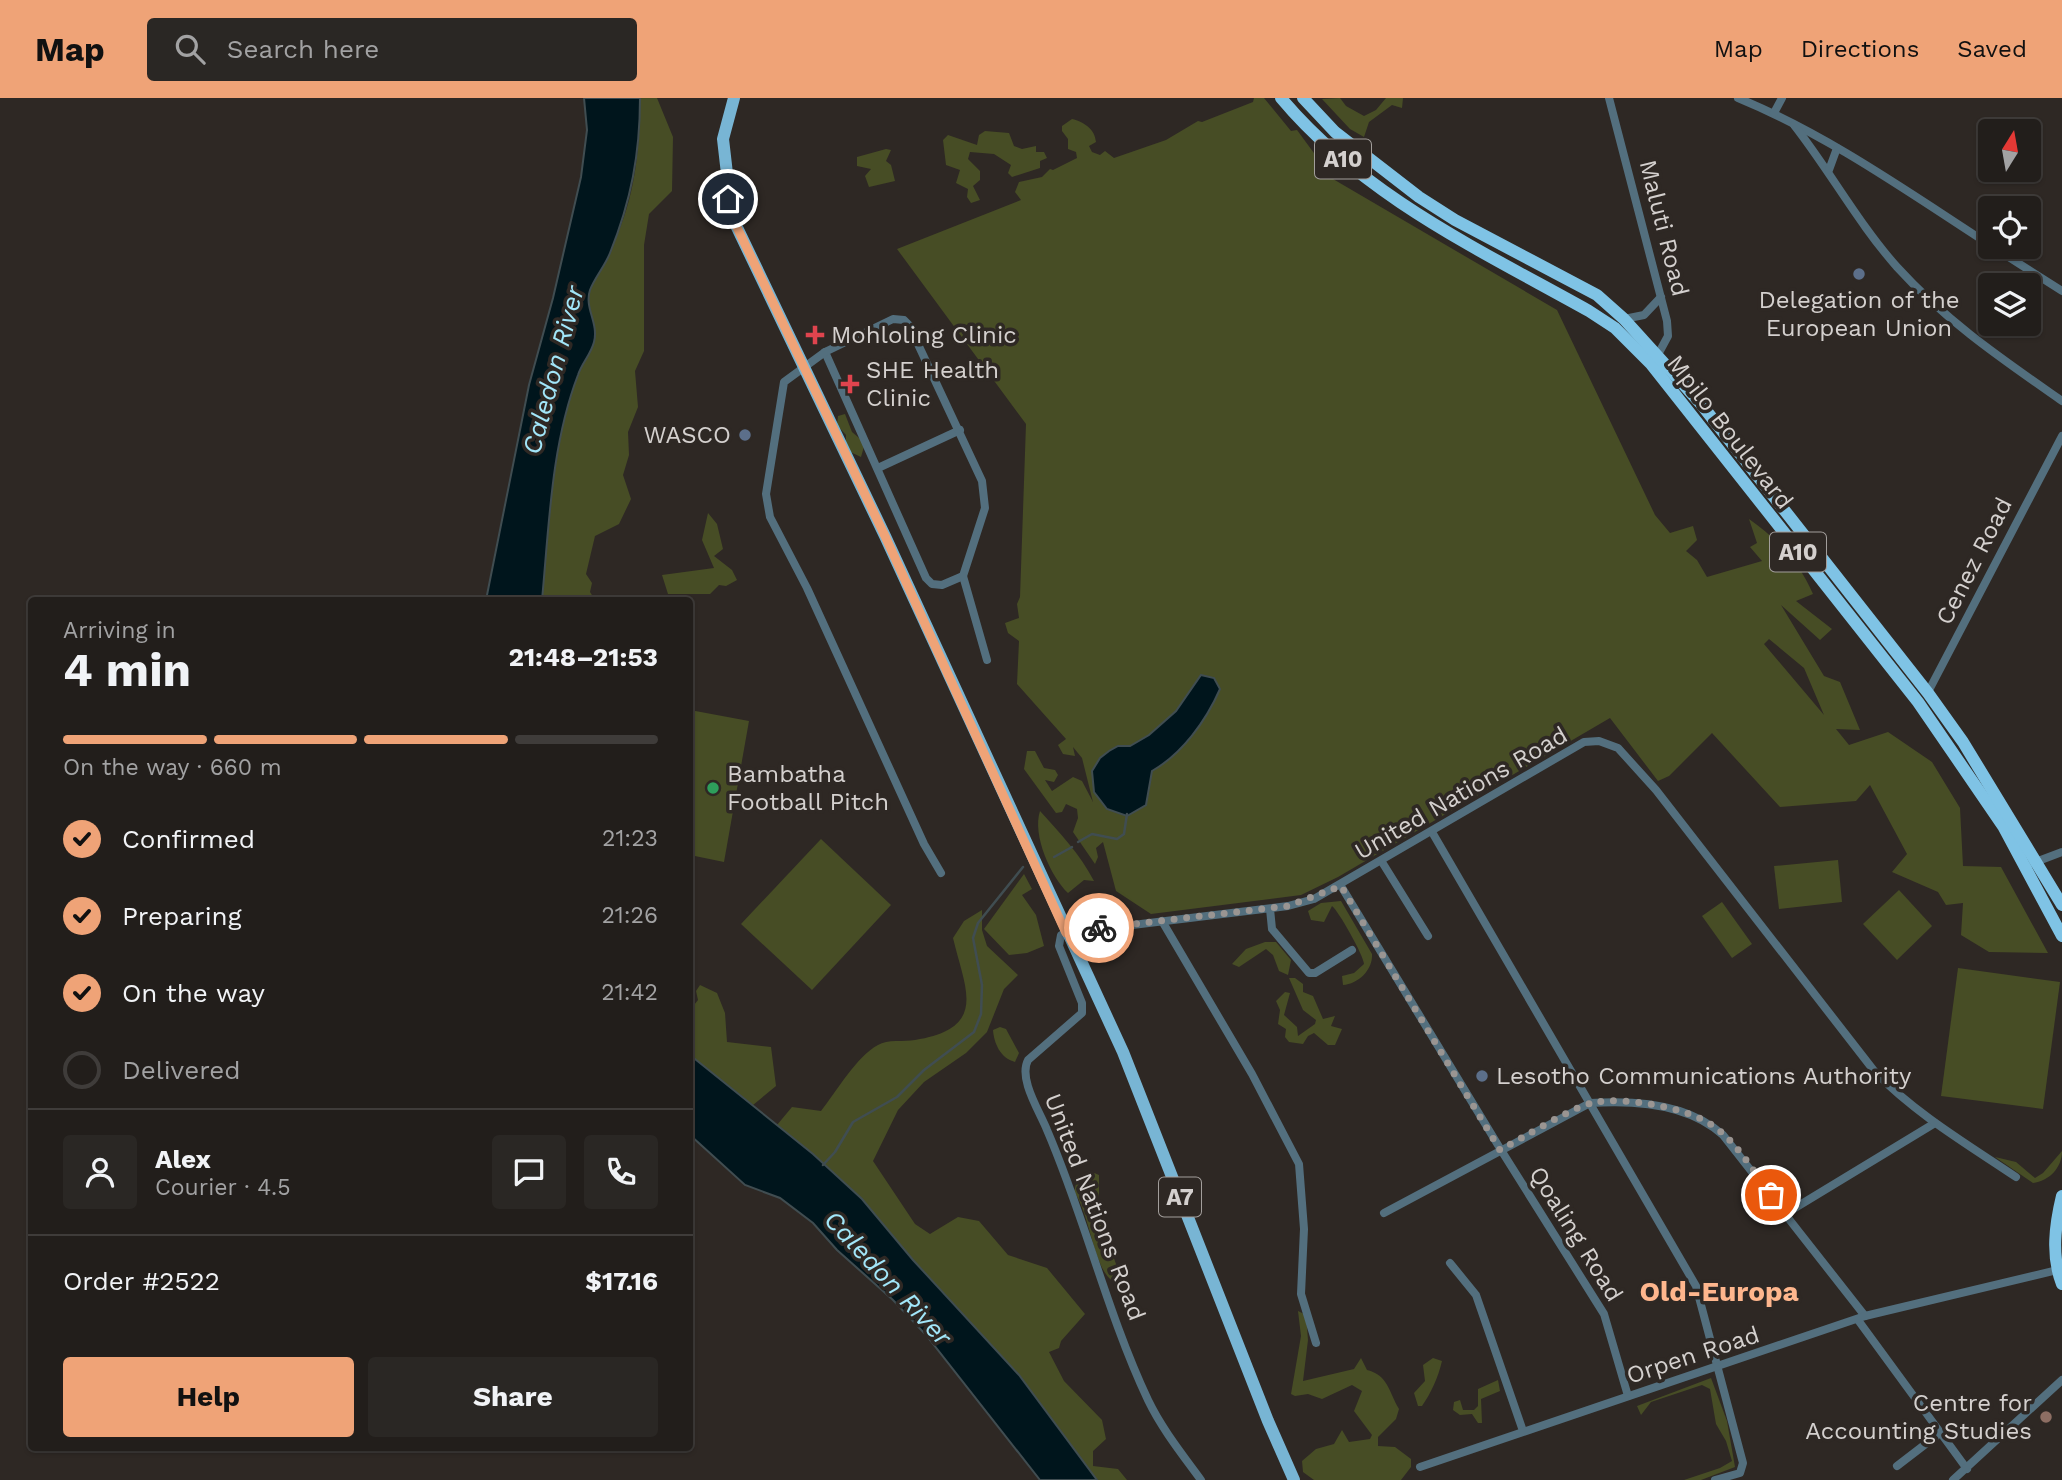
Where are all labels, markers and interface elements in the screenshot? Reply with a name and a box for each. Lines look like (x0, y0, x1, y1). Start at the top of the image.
search box (147, 18, 637, 81)
text: Map (35, 30, 105, 69)
icon: search (171, 30, 209, 68)
text: Search here (227, 34, 379, 64)
text: Map (1714, 35, 1763, 63)
text: Directions (1801, 35, 1919, 63)
text: Saved (1957, 35, 2027, 63)
north arrow (1978, 119, 2040, 182)
map controls (1978, 119, 2041, 336)
road number: A10 (1315, 139, 1371, 178)
street label: Maluti Road (1634, 157, 1694, 299)
pin (698, 169, 758, 229)
icon: home (709, 180, 747, 218)
button: locate (1978, 196, 2041, 259)
marker: Delegation of the European Union (1851, 266, 1867, 282)
button: layers (1978, 273, 2041, 336)
water label: Caledon River (516, 282, 590, 457)
place label: Delegation of the European Union (1758, 286, 1960, 342)
place label: Mohloling Clinic (831, 321, 1017, 349)
marker: Mohloling Clinic (805, 325, 825, 345)
street label: Mpilo Boulevard (1661, 349, 1799, 515)
place label: SHE Health Clinic (866, 356, 999, 412)
marker: SHE Health Clinic (840, 374, 860, 394)
place label: WASCO (643, 421, 731, 449)
marker: WASCO (737, 427, 753, 443)
street label: Cenez Road (1930, 493, 2018, 629)
road number: A10 (1770, 533, 1826, 572)
text: Arriving in (63, 617, 176, 644)
text: 21:48–21:53 (508, 642, 658, 672)
text: 4 min (63, 643, 191, 697)
street label: United Nations Road (1350, 721, 1572, 865)
text: On the way · 660 m (63, 754, 282, 781)
place label: Bambatha Football Pitch (727, 760, 889, 816)
marker: Bambatha Football Pitch (705, 780, 721, 796)
icon: check (63, 820, 101, 858)
text: Confirmed (122, 824, 255, 854)
text: 21:23 (602, 825, 658, 852)
courier (1064, 893, 1134, 963)
icon: check (63, 897, 101, 935)
text: Preparing (122, 901, 242, 931)
text: 21:26 (601, 902, 658, 929)
icon: bike (1080, 909, 1118, 947)
icon: check (63, 974, 101, 1012)
text: On the way (122, 978, 265, 1008)
text: 21:42 (601, 979, 658, 1006)
text: Delivered (122, 1055, 241, 1085)
place label: Lesotho Communications Authority (1496, 1062, 1912, 1090)
marker: Lesotho Communications Authority (1474, 1068, 1490, 1084)
street label: United Nations Road (1039, 1090, 1151, 1324)
button: person (63, 1135, 137, 1209)
button: chat (492, 1135, 566, 1209)
button: phone (584, 1135, 658, 1209)
text: Alex (155, 1144, 211, 1174)
street label: Qoaling Road (1523, 1161, 1629, 1307)
pin (1741, 1165, 1801, 1225)
text: Courier · 4.5 (155, 1174, 291, 1201)
icon: bag (1752, 1176, 1790, 1214)
road number: A7 (1159, 1178, 1201, 1216)
water label: Caledon River (818, 1204, 959, 1352)
text: Order #2522 (63, 1266, 220, 1296)
text: $17.16 (585, 1266, 658, 1296)
district label: Old-Europa (1639, 1275, 1799, 1308)
street label: Orpen Road (1623, 1320, 1763, 1390)
button: Help (63, 1357, 354, 1437)
button: Share (368, 1357, 658, 1437)
place label: Centre for Accounting Studies (1805, 1389, 2032, 1445)
marker: Centre for Accounting Studies (2038, 1409, 2054, 1425)

